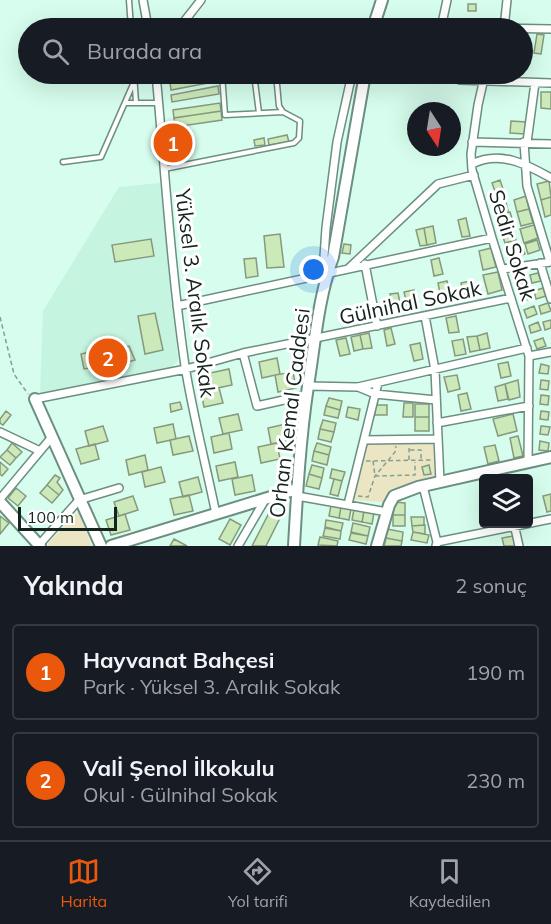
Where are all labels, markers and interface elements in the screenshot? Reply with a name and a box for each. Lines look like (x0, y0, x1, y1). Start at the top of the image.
search box (18, 18, 533, 84)
icon: search (39, 35, 72, 68)
text: Burada ara (87, 37, 202, 65)
north arrow (407, 102, 461, 156)
pin: 1 (154, 120, 192, 166)
street label: Yüksel 3. Aralık Sokak (170, 186, 222, 399)
street label: Sedir Sokak (484, 186, 542, 304)
your location (299, 255, 328, 284)
street label: Gülnihal Sokak (337, 274, 484, 330)
street label: Orhan Kemal Caddesi (263, 307, 315, 519)
pin: 2 (88, 336, 128, 380)
map controls (479, 474, 533, 528)
button: layers (479, 474, 533, 528)
scale bar (18, 504, 117, 532)
text: 100 m (27, 507, 74, 527)
text: Yakında (24, 569, 124, 602)
text: 2 sonuç (455, 573, 527, 598)
text: Hayvanat Bahçesi (83, 646, 275, 674)
text: 1 (40, 660, 52, 685)
text: 190 m (466, 660, 525, 685)
text: Park · Yüksel 3. Aralık Sokak (83, 674, 340, 699)
text: Valİ Şenol İlkokulu (83, 754, 275, 782)
text: 2 (40, 768, 52, 793)
text: 230 m (466, 768, 525, 793)
text: Okul · Gülnihal Sokak (83, 782, 278, 807)
tab: Harita (60, 855, 107, 911)
tab: Yol tarifi (228, 855, 288, 911)
tab: Kaydedilen (409, 855, 491, 911)

